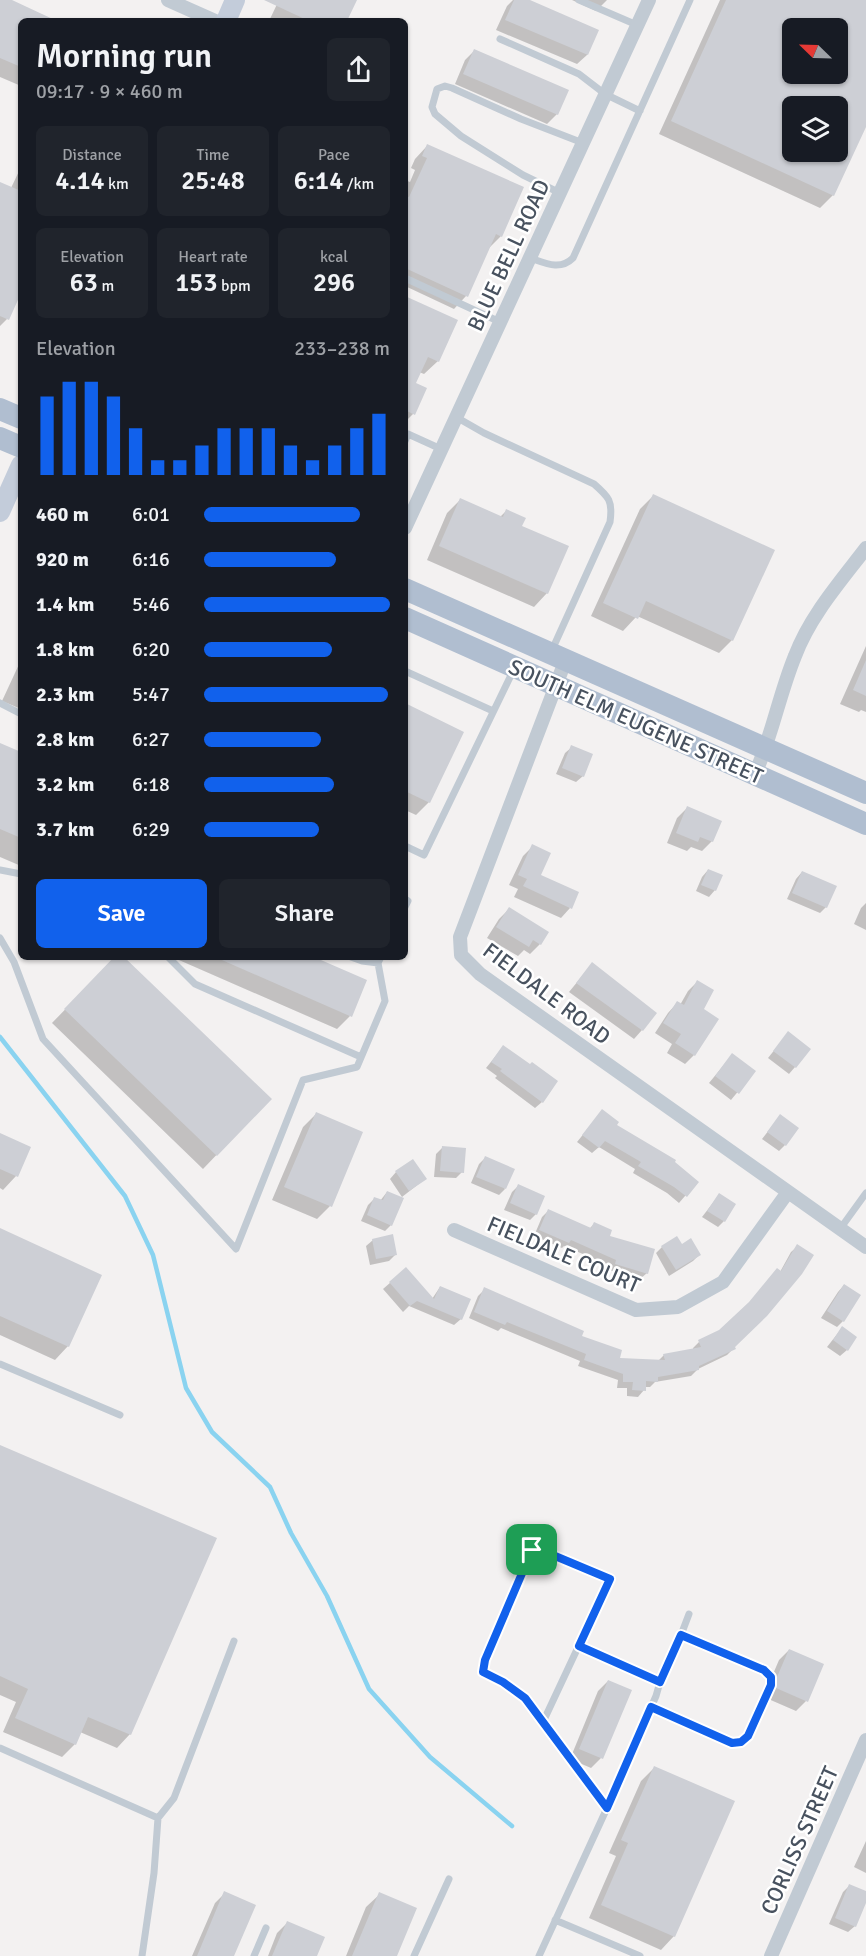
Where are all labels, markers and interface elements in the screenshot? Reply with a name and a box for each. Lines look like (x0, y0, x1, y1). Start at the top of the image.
north arrow (782, 18, 848, 84)
map controls (782, 18, 848, 162)
text: Morning run (36, 36, 212, 77)
button: share (327, 38, 390, 101)
text: 09:17 · 9 × 460 m (36, 79, 183, 104)
button: layers (782, 96, 848, 162)
text: Distance (62, 145, 122, 165)
text: Time (197, 145, 229, 165)
text: Pace (318, 145, 350, 165)
text: 4.14 (55, 165, 104, 197)
text: 25:48 (181, 165, 245, 197)
text: 6:14 (294, 165, 343, 197)
text: km (104, 174, 129, 194)
text: /km (343, 174, 374, 194)
street label: BLUE BELL ROAD (462, 175, 555, 335)
text: Elevation (60, 247, 124, 267)
text: Heart rate (178, 247, 248, 267)
text: kcal (320, 247, 348, 267)
text: 63 (70, 267, 98, 299)
text: 153 (175, 267, 217, 299)
text: 296 (313, 267, 355, 299)
text: m (98, 276, 114, 296)
text: bpm (217, 276, 251, 296)
text: Elevation (36, 336, 116, 361)
text: 233–238 m (294, 336, 390, 361)
text: 460 m (36, 502, 89, 527)
text: 6:01 (132, 502, 170, 527)
text: 920 m (36, 547, 89, 572)
text: 6:16 (132, 547, 170, 572)
text: 1.4 km (36, 592, 94, 617)
text: 5:46 (132, 592, 170, 617)
text: 1.8 km (36, 637, 94, 662)
text: 6:20 (132, 637, 170, 662)
street label: SOUTH ELM EUGENE STREET (505, 653, 767, 790)
text: 2.3 km (36, 682, 94, 707)
text: 5:47 (132, 682, 170, 707)
text: 2.8 km (36, 727, 94, 752)
text: 6:27 (132, 727, 170, 752)
text: 3.2 km (36, 772, 94, 797)
text: 6:18 (132, 772, 170, 797)
text: 3.7 km (36, 817, 94, 842)
text: 6:29 (132, 817, 170, 842)
button: Save (36, 879, 207, 948)
button: Share (219, 879, 390, 948)
street label: FIELDALE ROAD (478, 937, 616, 1050)
street label: FIELDALE COURT (483, 1210, 645, 1299)
pin (506, 1524, 557, 1575)
icon: arrive (515, 1533, 548, 1566)
street label: CORLISS STREET (755, 1762, 844, 1918)

